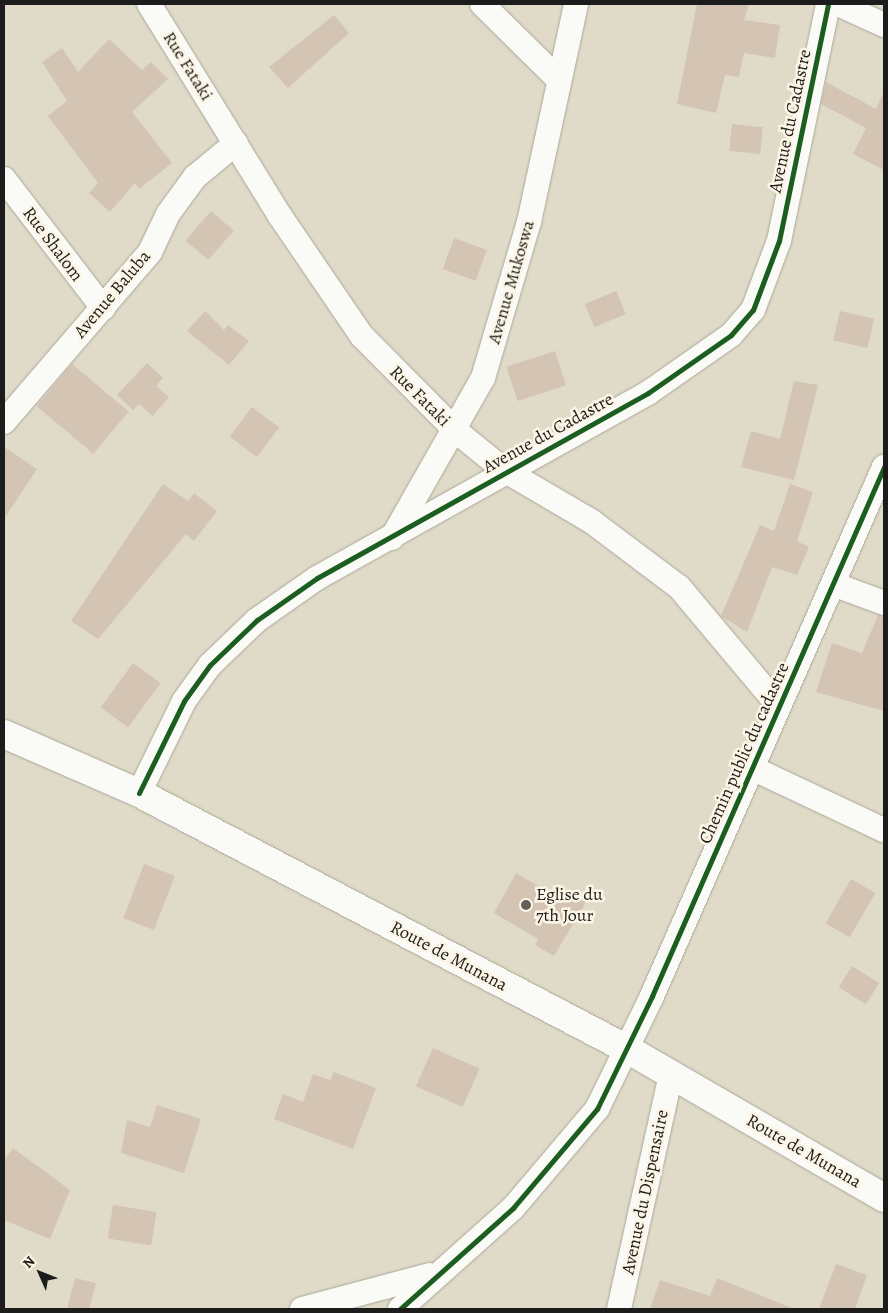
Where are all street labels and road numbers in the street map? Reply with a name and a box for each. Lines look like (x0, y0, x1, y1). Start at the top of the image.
street label: Rue Fataki (158, 28, 218, 104)
street label: Avenue du Cadastre (764, 47, 816, 195)
street label: Rue Shalom (18, 203, 88, 285)
street label: Avenue Mukoswa (483, 218, 539, 346)
street label: Avenue Baluba (69, 246, 155, 342)
street label: Rue Fataki (385, 361, 455, 431)
street label: Avenue du Cadastre (479, 388, 617, 478)
street label: Chemin public du cadastre (694, 659, 794, 847)
street label: Route de Munana (387, 916, 511, 996)
street label: Avenue du Dispensaire (617, 1108, 673, 1276)
street label: Route de Munana (743, 1109, 865, 1193)

